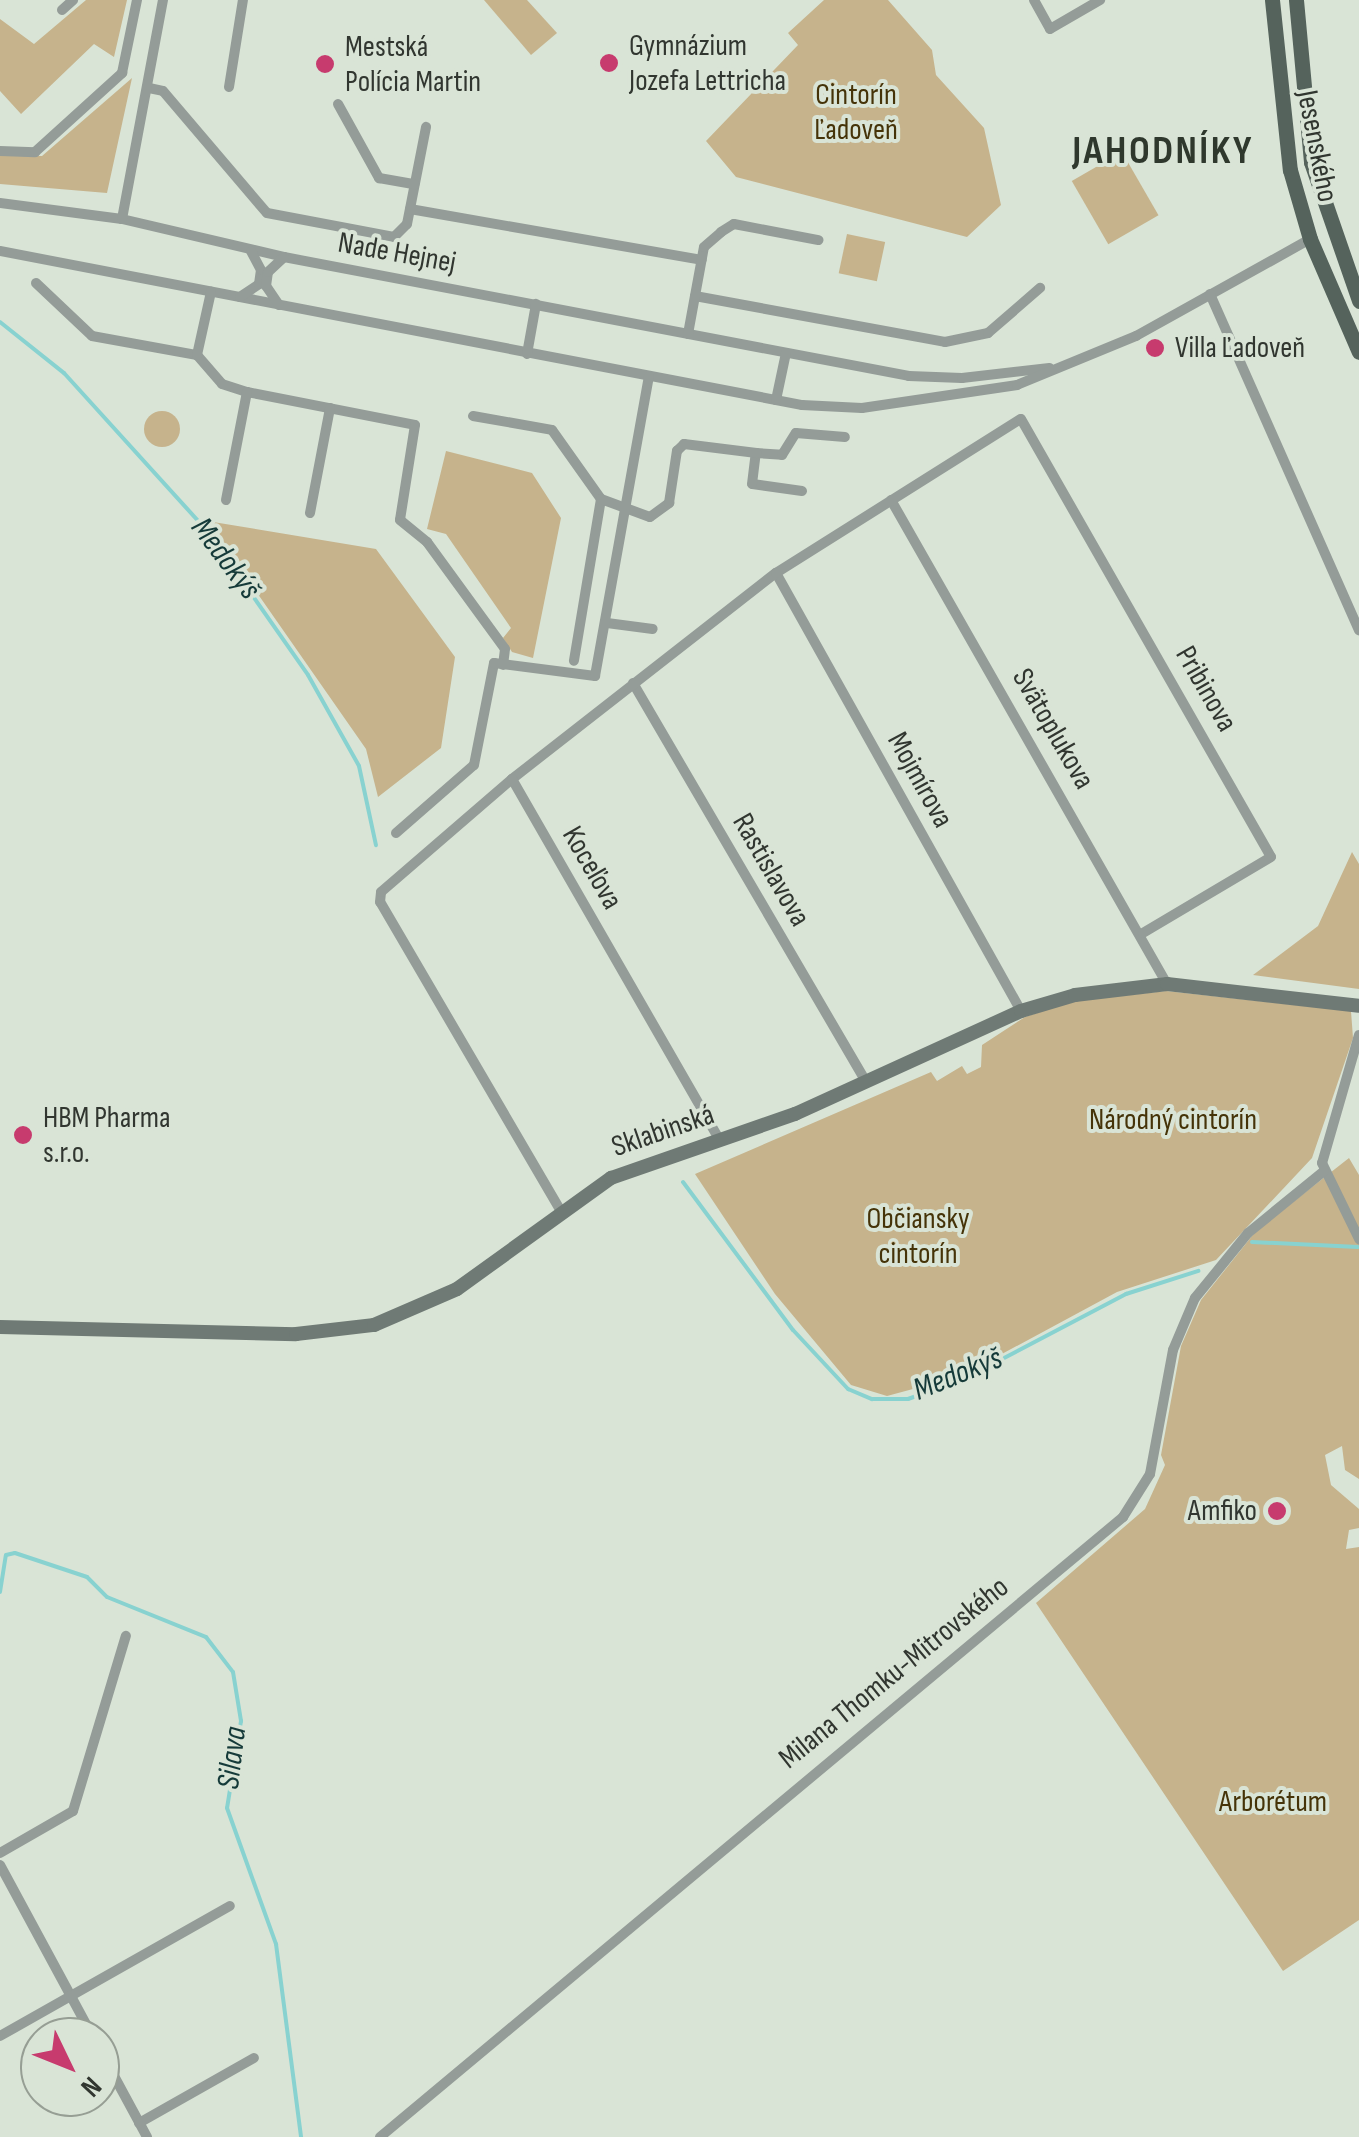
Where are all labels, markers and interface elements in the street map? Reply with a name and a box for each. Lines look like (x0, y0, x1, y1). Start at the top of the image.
place label: Gymnázium Jozefa Lettricha (629, 28, 786, 98)
place label: Mestská Polícia Martin (345, 29, 481, 100)
marker: Gymnázium Jozefa Lettricha (598, 52, 620, 74)
marker: Mestská Polícia Martin (314, 53, 336, 75)
park label: Cintorín Ľadoveň (814, 77, 898, 148)
street label: Jesenského (1289, 87, 1345, 205)
district label: JAHODNÍKY (1072, 127, 1254, 175)
street label: Nade Hejnej (335, 225, 459, 281)
place label: Villa Ľadoveň (1175, 330, 1305, 366)
marker: Villa Ľadoveň (1144, 337, 1166, 359)
water label: Medokýš (182, 511, 268, 607)
street label: Pribinova (1167, 640, 1245, 738)
street label: Svätoplukova (1004, 662, 1102, 796)
street label: Mojmírova (879, 726, 961, 834)
street label: Rastislavova (724, 807, 818, 933)
street label: Koceľova (554, 820, 630, 916)
street label: Sklabinská (607, 1097, 719, 1165)
place label: HBM Pharma s.r.o. (43, 1100, 171, 1170)
park label: Národný cintorín (1089, 1102, 1257, 1138)
marker: HBM Pharma s.r.o. (12, 1124, 34, 1146)
park label: Občiansky cintorín (866, 1201, 970, 1272)
water label: Medokýš (908, 1340, 1008, 1410)
place label: Amfiko (1188, 1493, 1257, 1529)
marker: Amfiko (1266, 1500, 1288, 1522)
street label: Milana Thomku-Mitrovského (772, 1569, 1016, 1777)
water label: Silava (210, 1725, 256, 1791)
park label: Arborétum (1219, 1784, 1327, 1820)
north arrow (20, 2017, 120, 2117)
text: N (74, 2070, 108, 2103)

